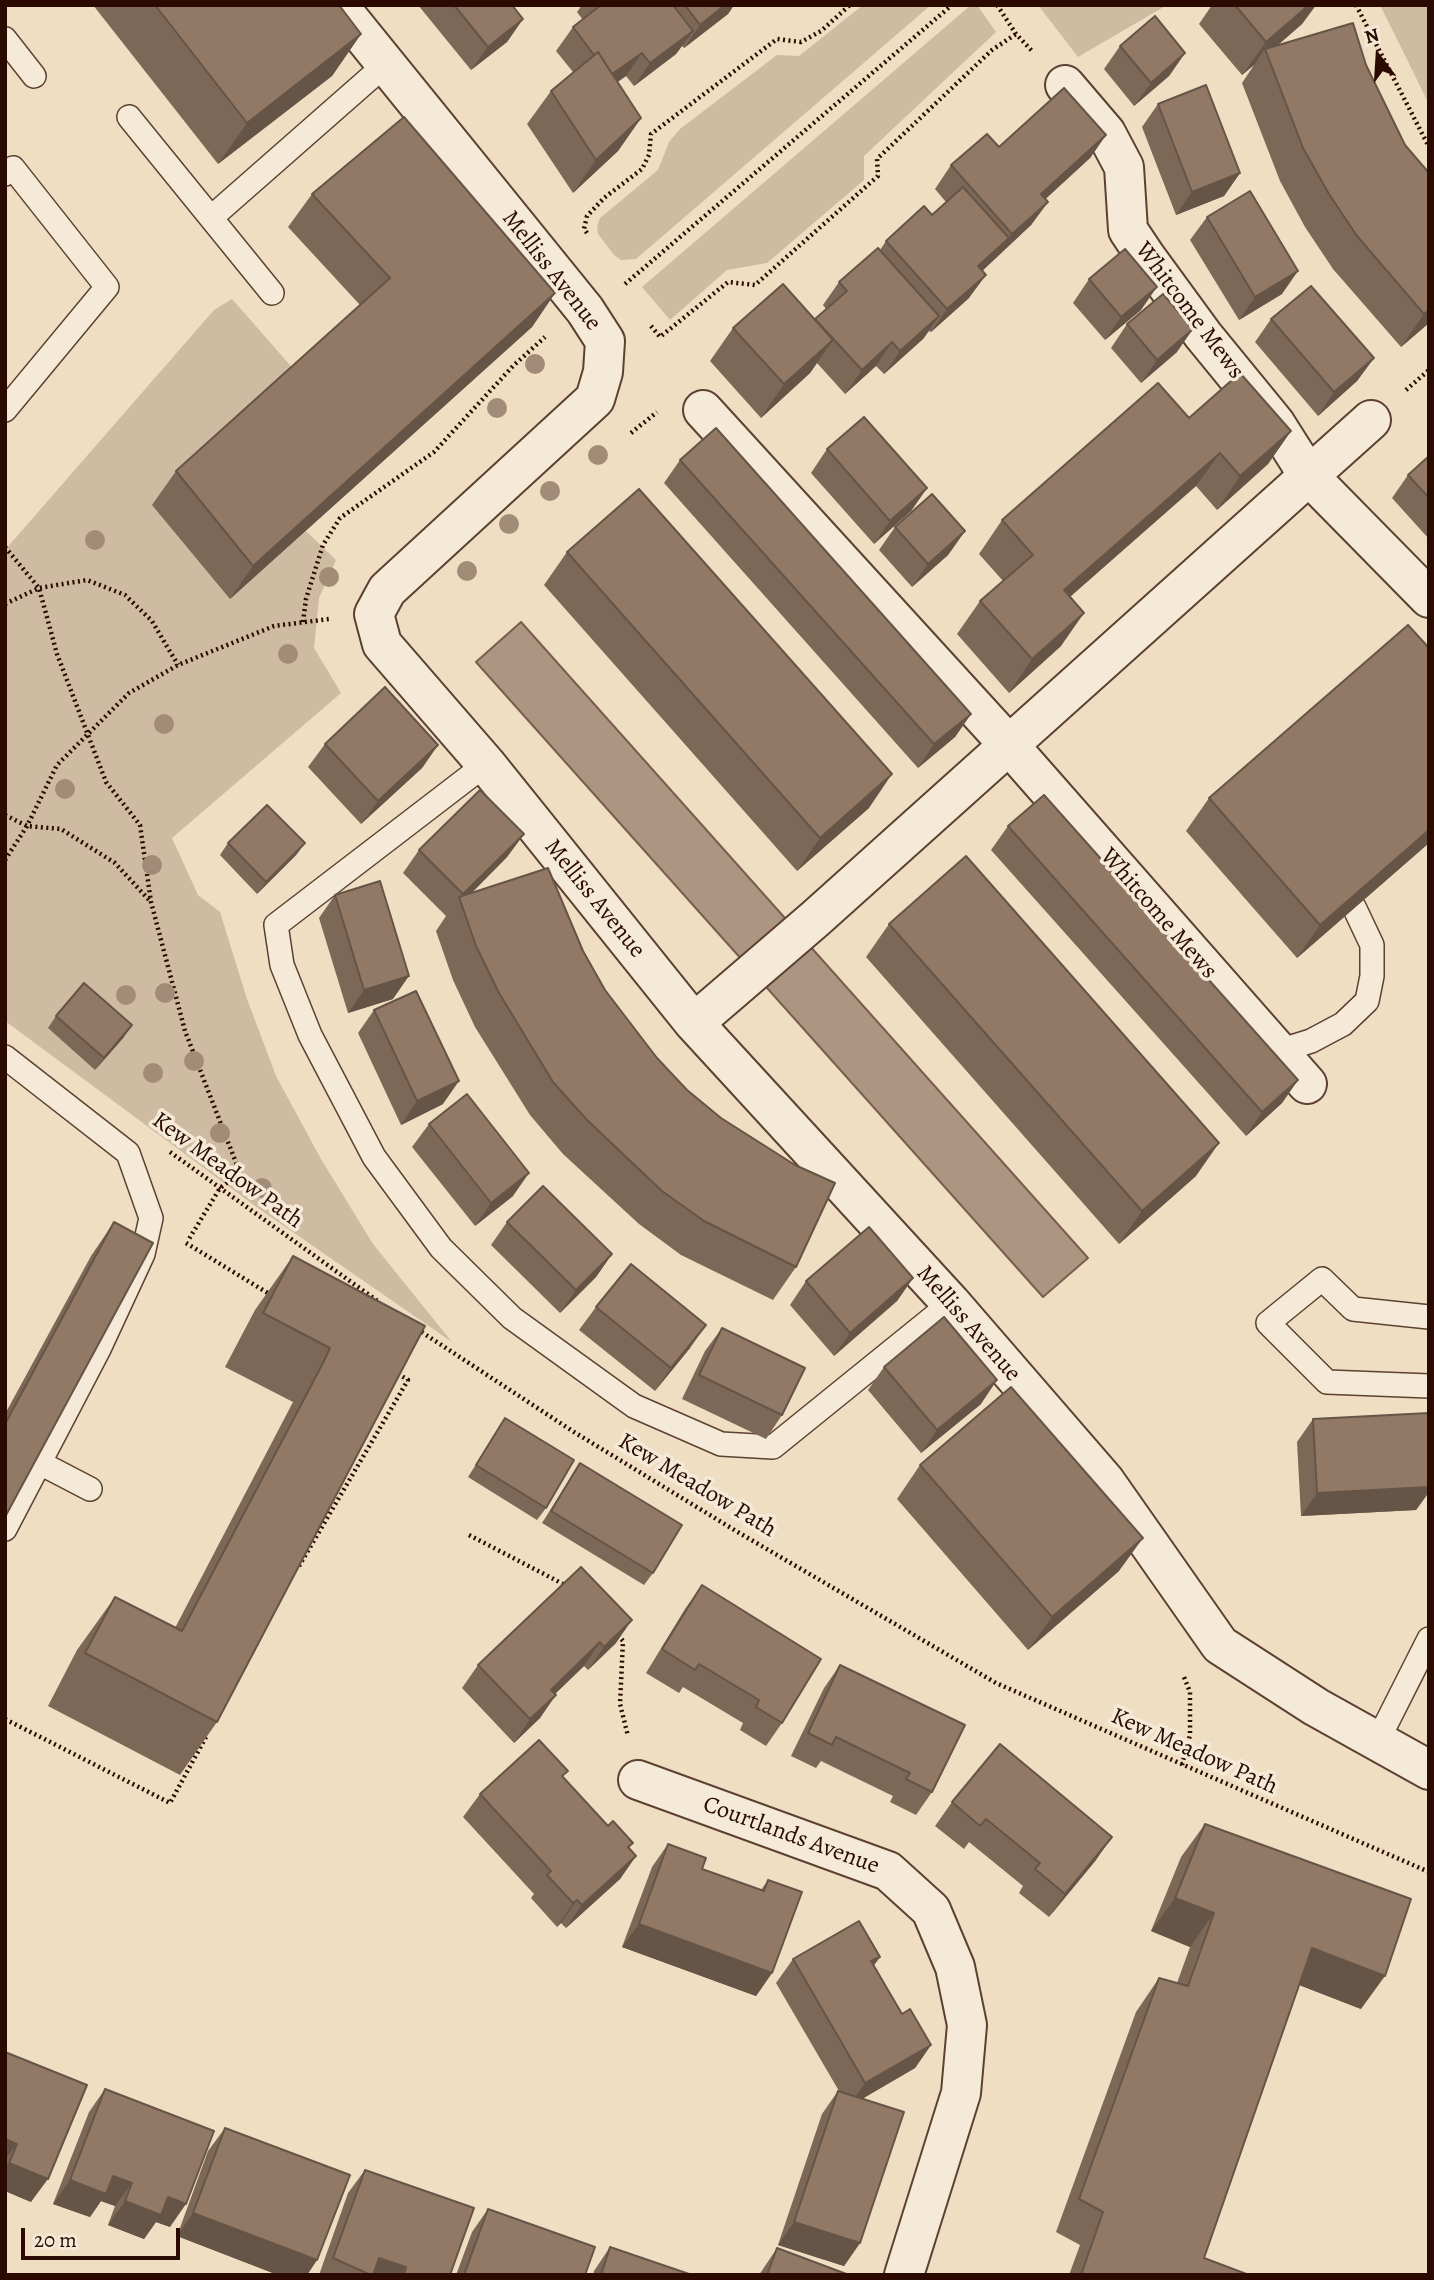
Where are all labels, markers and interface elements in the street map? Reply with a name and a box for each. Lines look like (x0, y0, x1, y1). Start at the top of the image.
north arrow (1343, 21, 1413, 91)
text: N (1361, 21, 1382, 50)
street label: Melliss Avenue (495, 205, 607, 337)
street label: Whitcome Mews (1128, 237, 1250, 385)
street label: Melliss Avenue (537, 834, 651, 964)
street label: Whitcome Mews (1093, 843, 1223, 985)
street label: Kew Meadow Path (146, 1107, 308, 1235)
street label: Melliss Avenue (910, 1260, 1026, 1388)
street label: Kew Meadow Path (613, 1427, 781, 1545)
street label: Kew Meadow Path (1106, 1702, 1282, 1802)
street label: Courtlands Avenue (699, 1791, 883, 1881)
scale bar (24, 2214, 184, 2258)
text: 20 m (34, 2226, 77, 2254)

